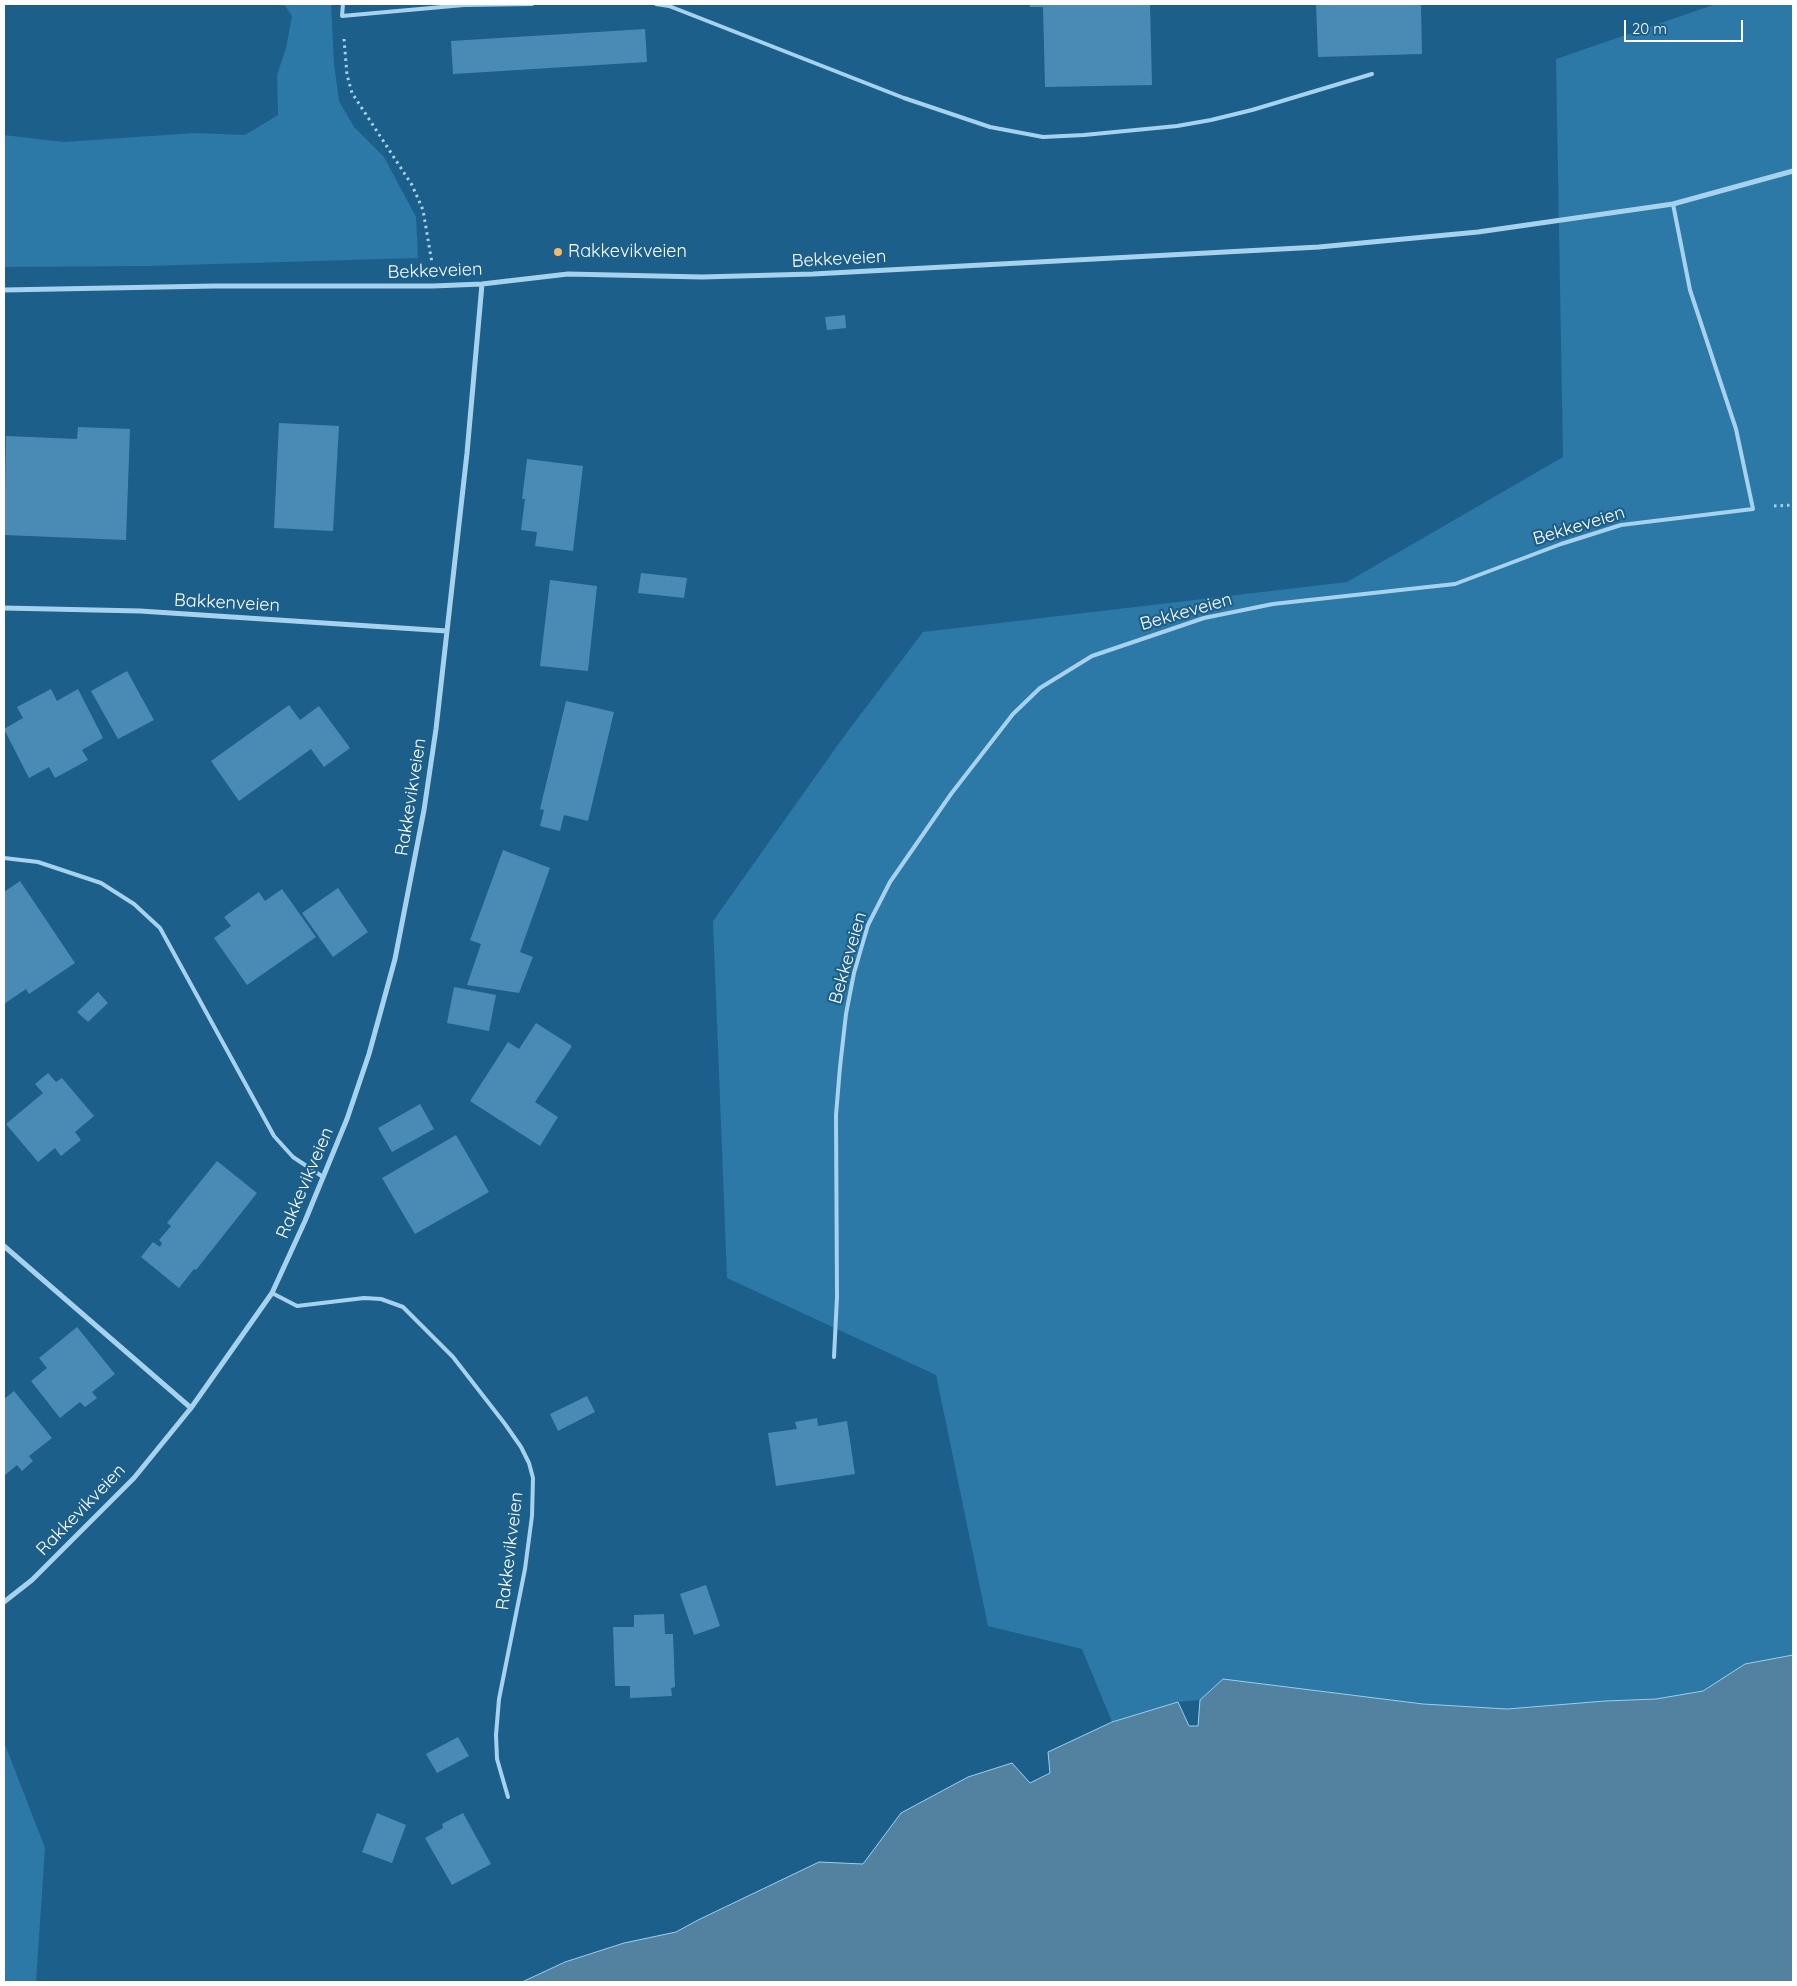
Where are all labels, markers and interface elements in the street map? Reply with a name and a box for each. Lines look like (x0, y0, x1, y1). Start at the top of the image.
scale bar (1627, 10, 1746, 42)
text: 20 m (1632, 19, 1667, 38)
place label: Rakkevikveien (568, 241, 687, 263)
marker: Rakkevikveien (552, 246, 564, 258)
street label: Bekkeveien (791, 246, 887, 272)
street label: Bekkeveien (387, 259, 483, 283)
street label: Bekkeveien (1531, 502, 1627, 550)
street label: Bakkenveien (174, 589, 280, 617)
street label: Bekkeveien (1137, 589, 1235, 635)
street label: Rakkevikveien (391, 737, 431, 857)
street label: Bekkeveien (825, 909, 871, 1007)
street label: Rakkevikveien (272, 1124, 338, 1242)
street label: Rakkevikveien (32, 1460, 130, 1560)
street label: Rakkevikveien (492, 1491, 528, 1611)

